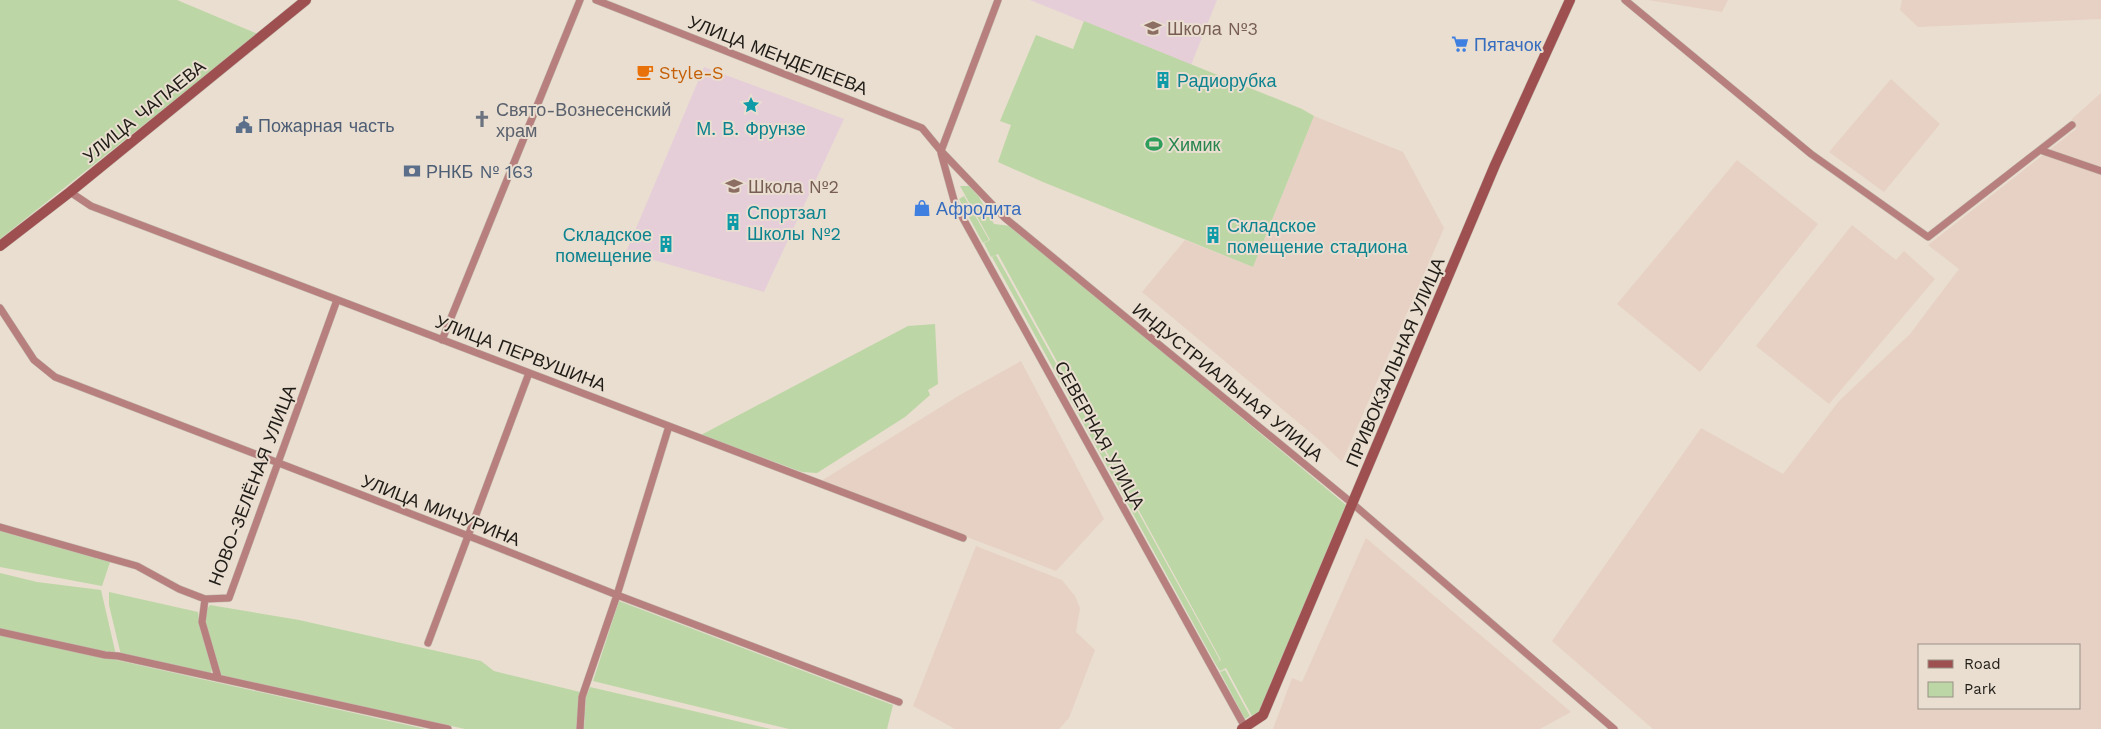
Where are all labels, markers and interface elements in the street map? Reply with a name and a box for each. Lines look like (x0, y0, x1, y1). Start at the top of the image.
street label: УЛИЦА МЕНДЕЛЕЕВА (685, 11, 871, 99)
school or university icon: Школа №3 (1143, 18, 1163, 38)
place label: Школа №3 (1167, 18, 1258, 39)
supermarket icon: Пятачок (1450, 34, 1470, 54)
place label: Пятачок (1474, 34, 1542, 55)
street label: УЛИЦА ЧАПАЕВА (79, 55, 209, 167)
cafe icon: Style-S (635, 62, 655, 82)
place label: Style-S (659, 62, 724, 83)
building icon: Радиорубка (1153, 70, 1173, 90)
place label: Радиорубка (1177, 70, 1278, 91)
place icon: М. В. Фрунзе (741, 95, 761, 115)
place label: Свято-Вознесенский храм (496, 99, 671, 141)
church icon: Свято-Вознесенский храм (472, 109, 492, 129)
public building icon: Пожарная часть (234, 115, 254, 135)
place label: Пожарная часть (258, 115, 395, 136)
place label: М. В. Фрунзе (696, 118, 806, 139)
sports icon: Химик (1144, 134, 1164, 154)
place label: Химик (1168, 134, 1220, 155)
bank icon: РНКБ № 163 (402, 161, 422, 181)
place label: РНКБ № 163 (426, 161, 533, 182)
school or university icon: Школа №2 (724, 176, 744, 196)
place label: Школа №2 (748, 176, 839, 197)
shop icon: Афродита (912, 198, 932, 218)
place label: Афродита (936, 198, 1022, 219)
place label: Спортзал Школы №2 (747, 202, 841, 244)
building icon: Спортзал Школы №2 (723, 212, 743, 232)
place label: Складское помещение стадиона (1227, 215, 1408, 257)
place label: Складское помещение (555, 224, 652, 266)
building icon: Складское помещение стадиона (1203, 225, 1223, 245)
building icon: Складское помещение (656, 234, 676, 254)
street label: ПРИВОКЗАЛЬНАЯ УЛИЦА (1341, 254, 1449, 470)
street label: ИНДУСТРИАЛЬНАЯ УЛИЦА (1128, 299, 1328, 465)
street label: УЛИЦА ПЕРВУШИНА (433, 311, 609, 395)
street label: СЕВЕРНАЯ УЛИЦА (1051, 357, 1149, 513)
street label: НОВО-ЗЕЛЁНАЯ УЛИЦА (204, 382, 300, 588)
street label: УЛИЦА МИЧУРИНА (359, 470, 523, 550)
legend (1918, 644, 2081, 709)
text: Road (1964, 655, 2001, 673)
text: Park (1964, 680, 1997, 698)

